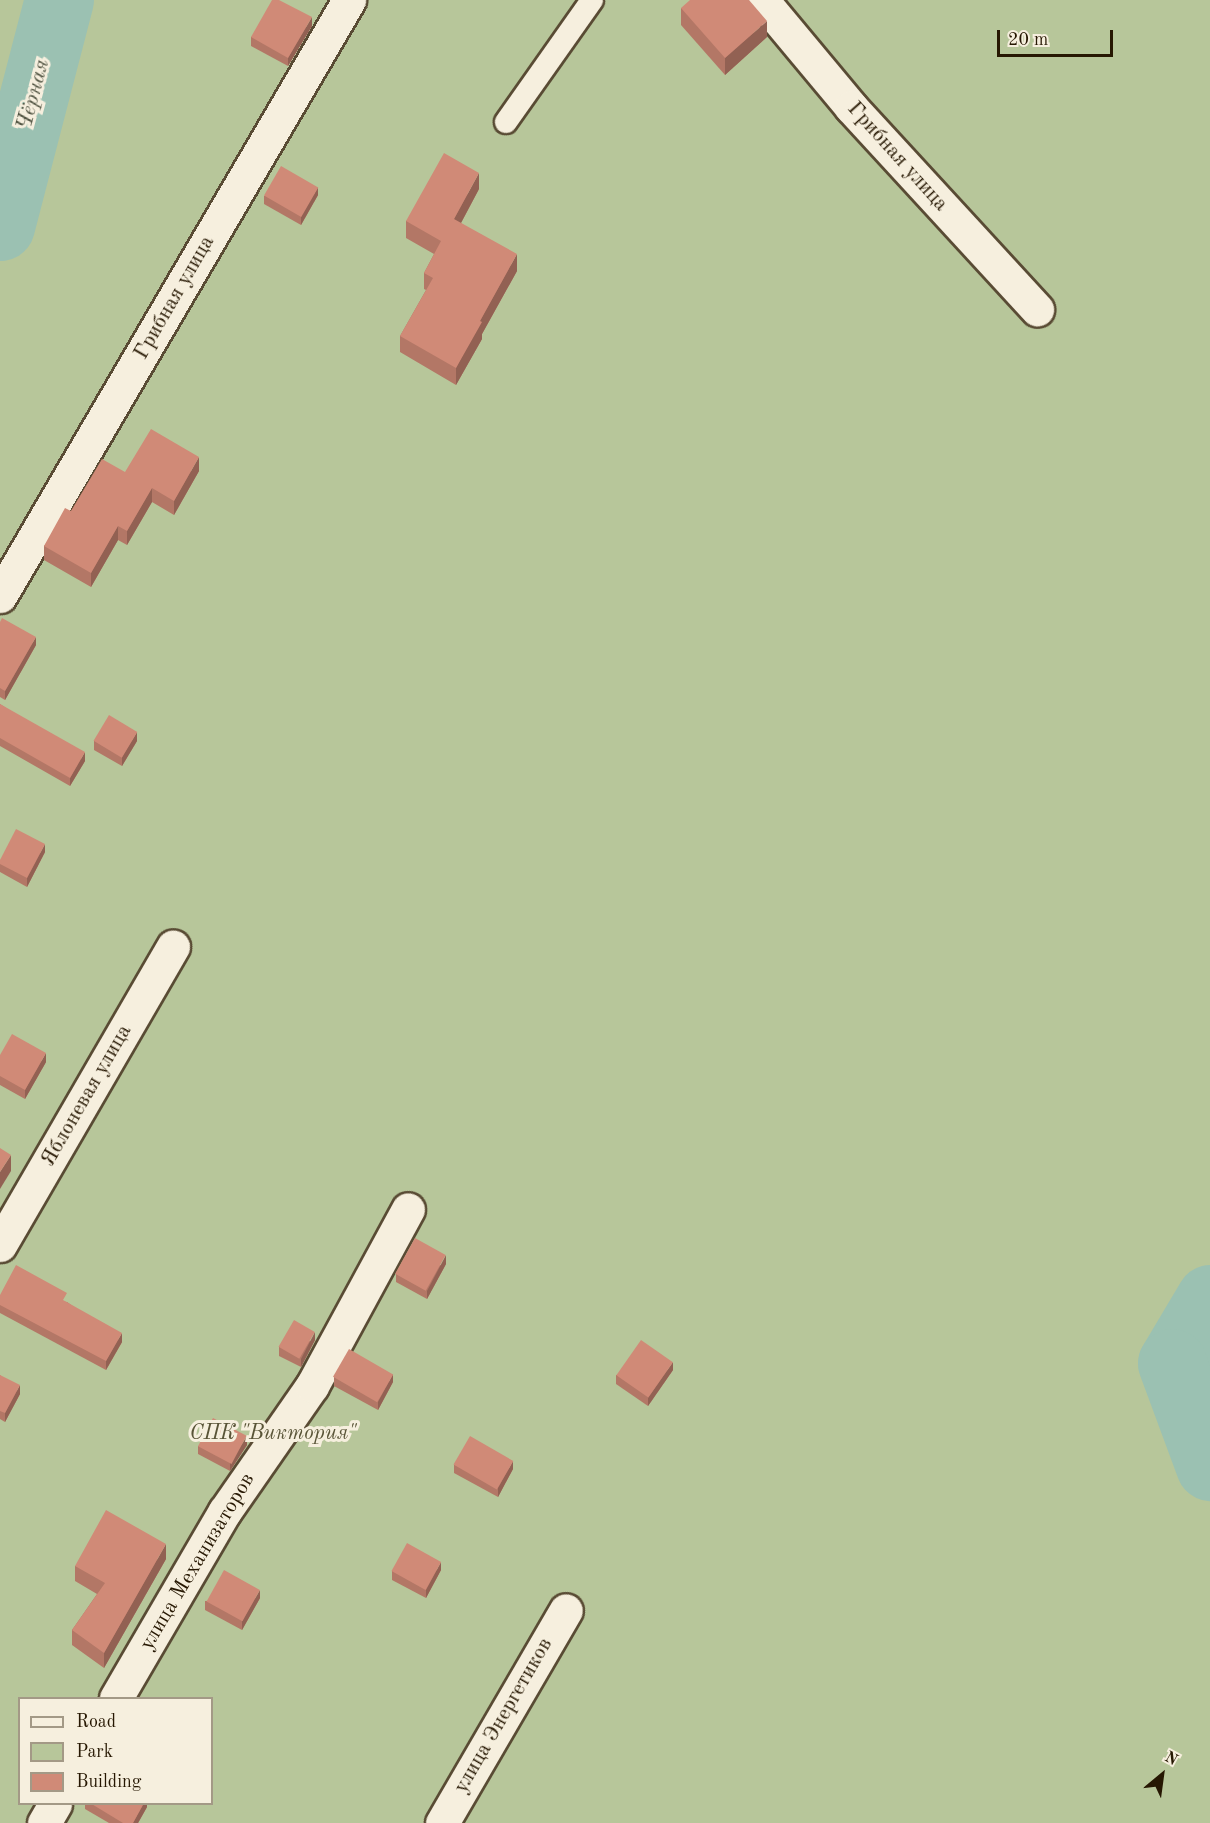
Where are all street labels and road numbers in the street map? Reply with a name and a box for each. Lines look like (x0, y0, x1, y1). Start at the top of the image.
street label: Грибная улица (841, 97, 953, 217)
street label: Грибная улица (129, 232, 221, 364)
street label: Яблоневая улица (36, 1021, 138, 1171)
street label: улица Механизаторов (135, 1469, 261, 1655)
street label: улица Энергетиков (449, 1634, 559, 1798)

